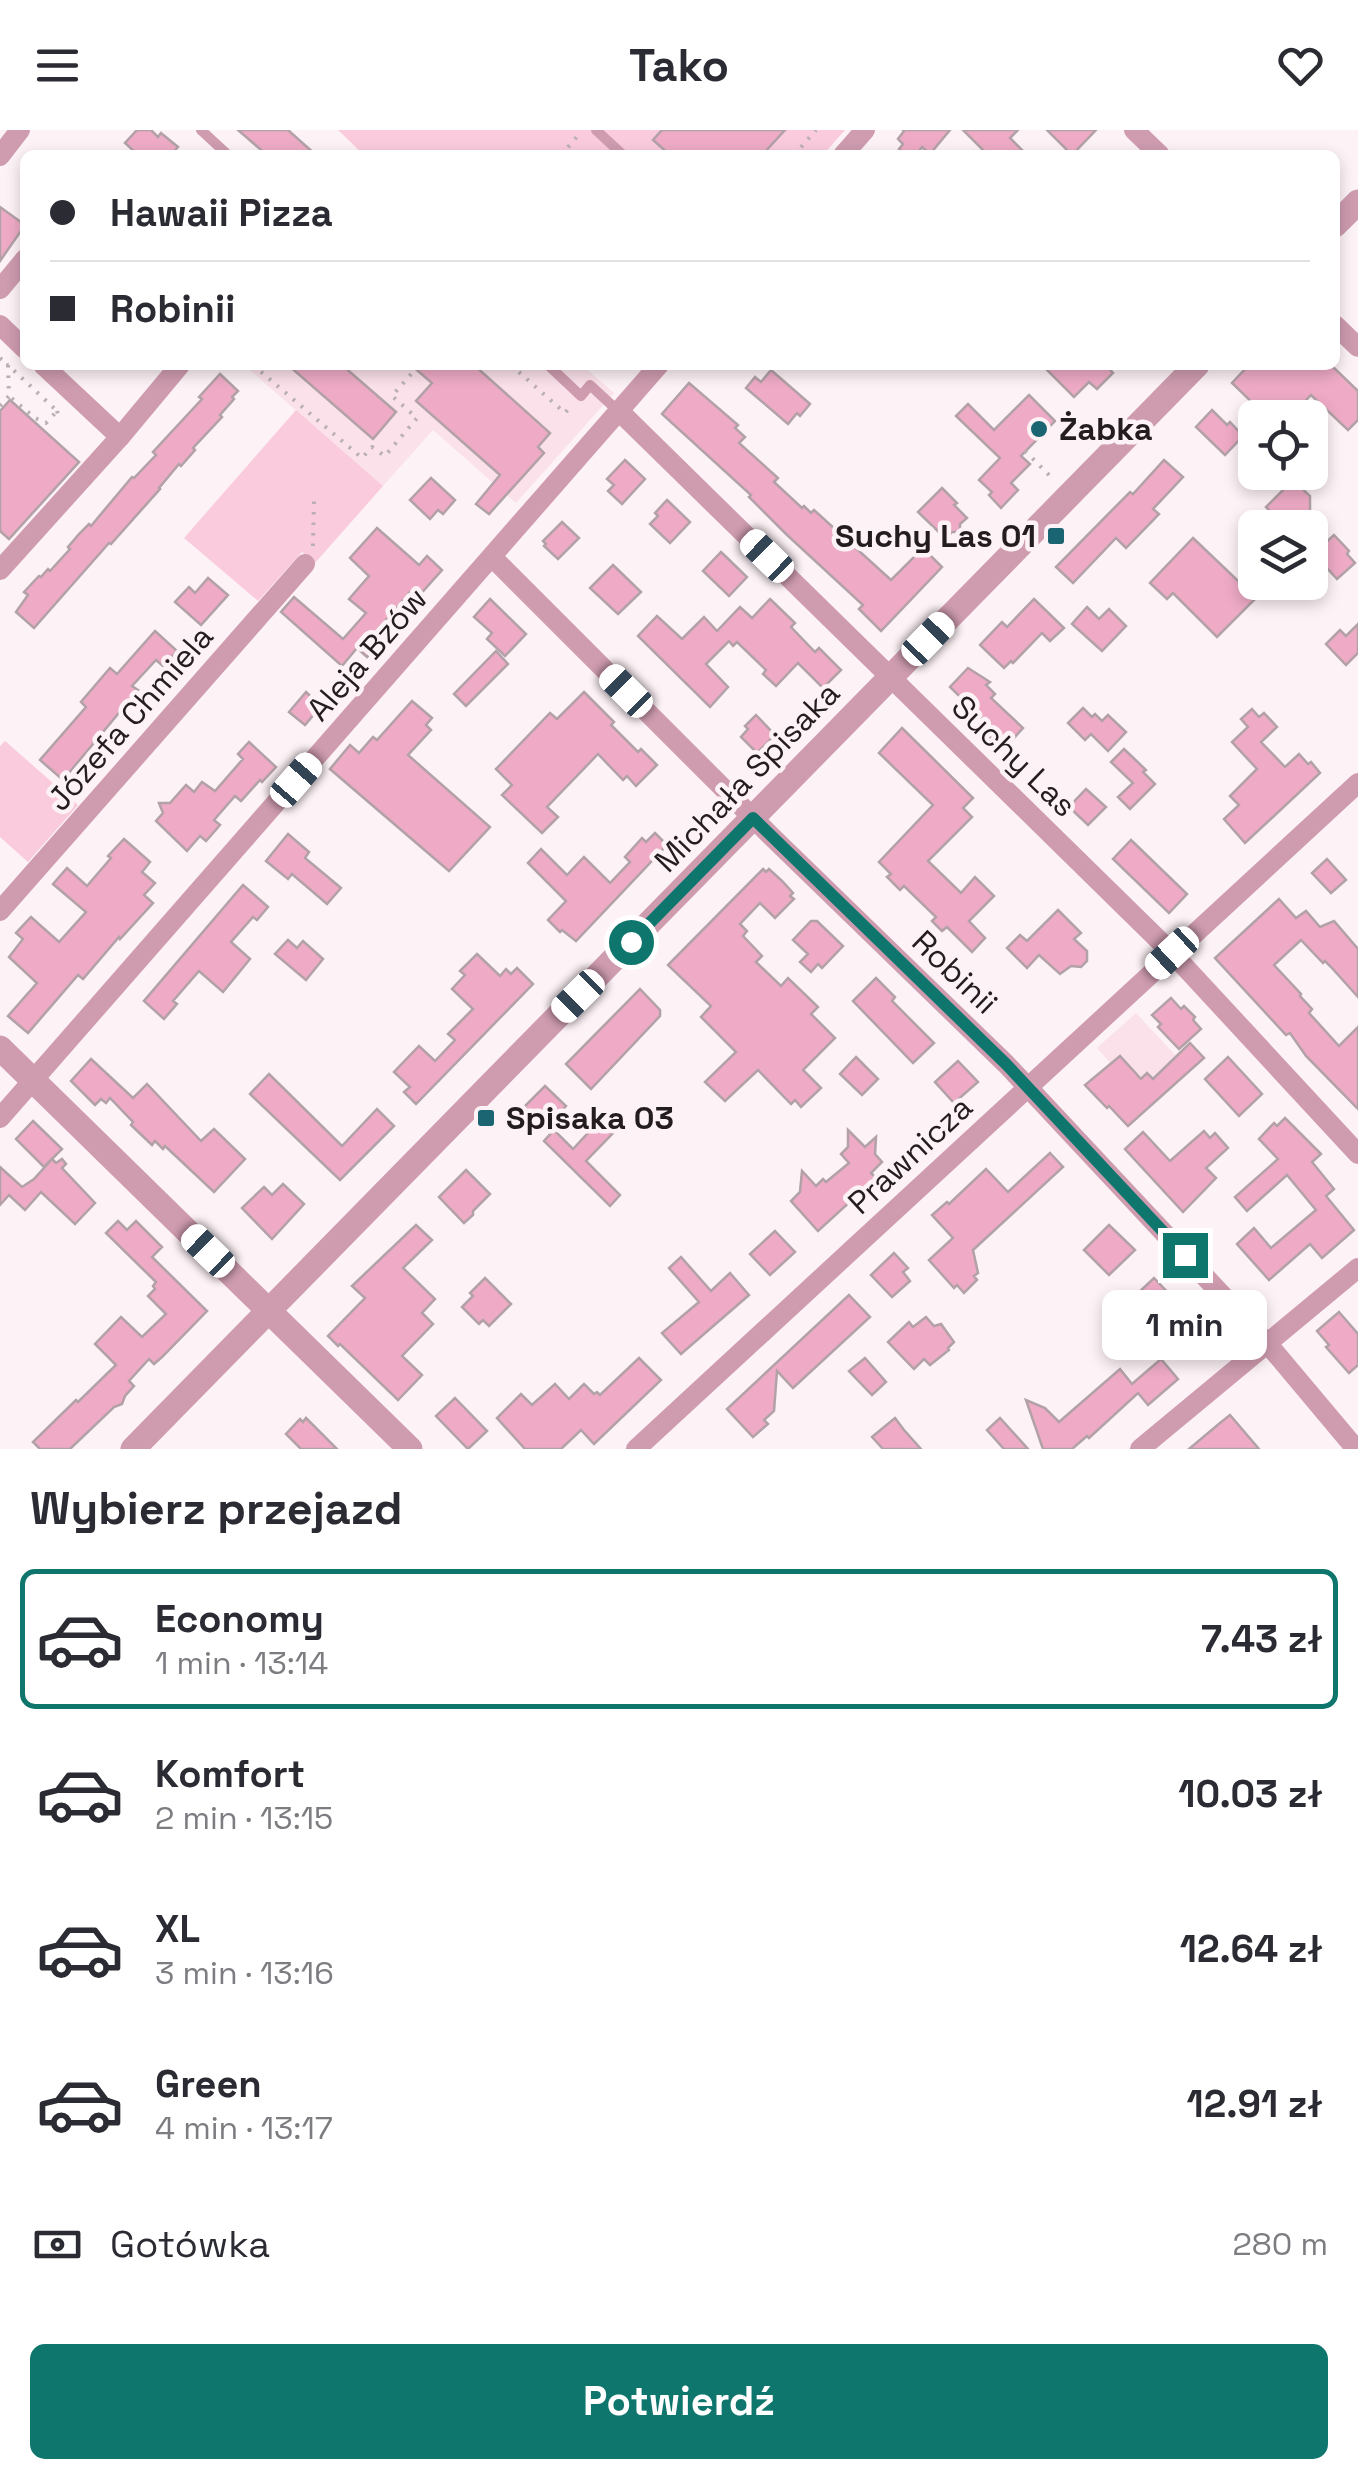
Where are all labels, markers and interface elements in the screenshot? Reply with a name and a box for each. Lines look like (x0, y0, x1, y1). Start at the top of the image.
text: Tako (629, 37, 729, 94)
icon: menu (30, 38, 85, 93)
icon: heart (1273, 38, 1328, 93)
text: Hawaii Pizza (110, 189, 333, 237)
text: Robinii (110, 285, 235, 333)
map controls (1238, 400, 1328, 600)
button: locate (1238, 400, 1328, 490)
place label: Żabka (1059, 409, 1153, 449)
marker: Żabka (1028, 418, 1050, 440)
button: layers (1238, 510, 1328, 600)
place label: Suchy Las 01 (835, 516, 1036, 556)
car (735, 524, 799, 588)
marker: Suchy Las 01 (1045, 525, 1067, 547)
street label: Aleja Bzów (298, 579, 436, 729)
car (896, 607, 960, 671)
street label: Józefa Chmiela (39, 617, 221, 819)
car (594, 659, 658, 723)
street label: Michała Spisaka (646, 673, 848, 881)
street label: Suchy Las (943, 687, 1085, 825)
car (265, 748, 327, 812)
route start (609, 920, 654, 965)
street label: Robinii (904, 922, 1006, 1022)
car (1140, 922, 1204, 984)
car (546, 964, 610, 1028)
street label: Prawnicza (840, 1087, 980, 1223)
place label: Spisaka 03 (506, 1098, 674, 1138)
marker: Spisaka 03 (475, 1107, 497, 1129)
car (176, 1219, 240, 1283)
route end (1163, 1233, 1208, 1278)
callout: 1 min (1102, 1290, 1268, 1360)
text: 1 min (1145, 1305, 1224, 1345)
text: Wybierz przejazd (30, 1480, 403, 1537)
icon: car (35, 1594, 125, 1684)
text: Economy (155, 1595, 324, 1643)
text: 7.43 zł (1201, 1615, 1323, 1663)
text: 1 min · 13:14 (155, 1643, 328, 1683)
icon: car (35, 1749, 125, 1839)
text: Komfort (155, 1750, 305, 1798)
text: 10.03 zł (1178, 1770, 1323, 1818)
text: 2 min · 13:15 (155, 1798, 333, 1838)
icon: car (35, 1904, 125, 1994)
text: XL (155, 1905, 200, 1953)
text: 12.64 zł (1180, 1925, 1323, 1973)
text: 3 min · 13:16 (155, 1953, 334, 1993)
icon: car (35, 2059, 125, 2149)
text: Green (155, 2060, 262, 2108)
text: 12.91 zł (1187, 2080, 1323, 2128)
text: 4 min · 13:17 (155, 2108, 333, 2148)
icon: cash (30, 2217, 85, 2272)
text: Gotówka (110, 2220, 270, 2268)
text: 280 m (1233, 2224, 1328, 2264)
button: Potwierdź (30, 2344, 1328, 2459)

